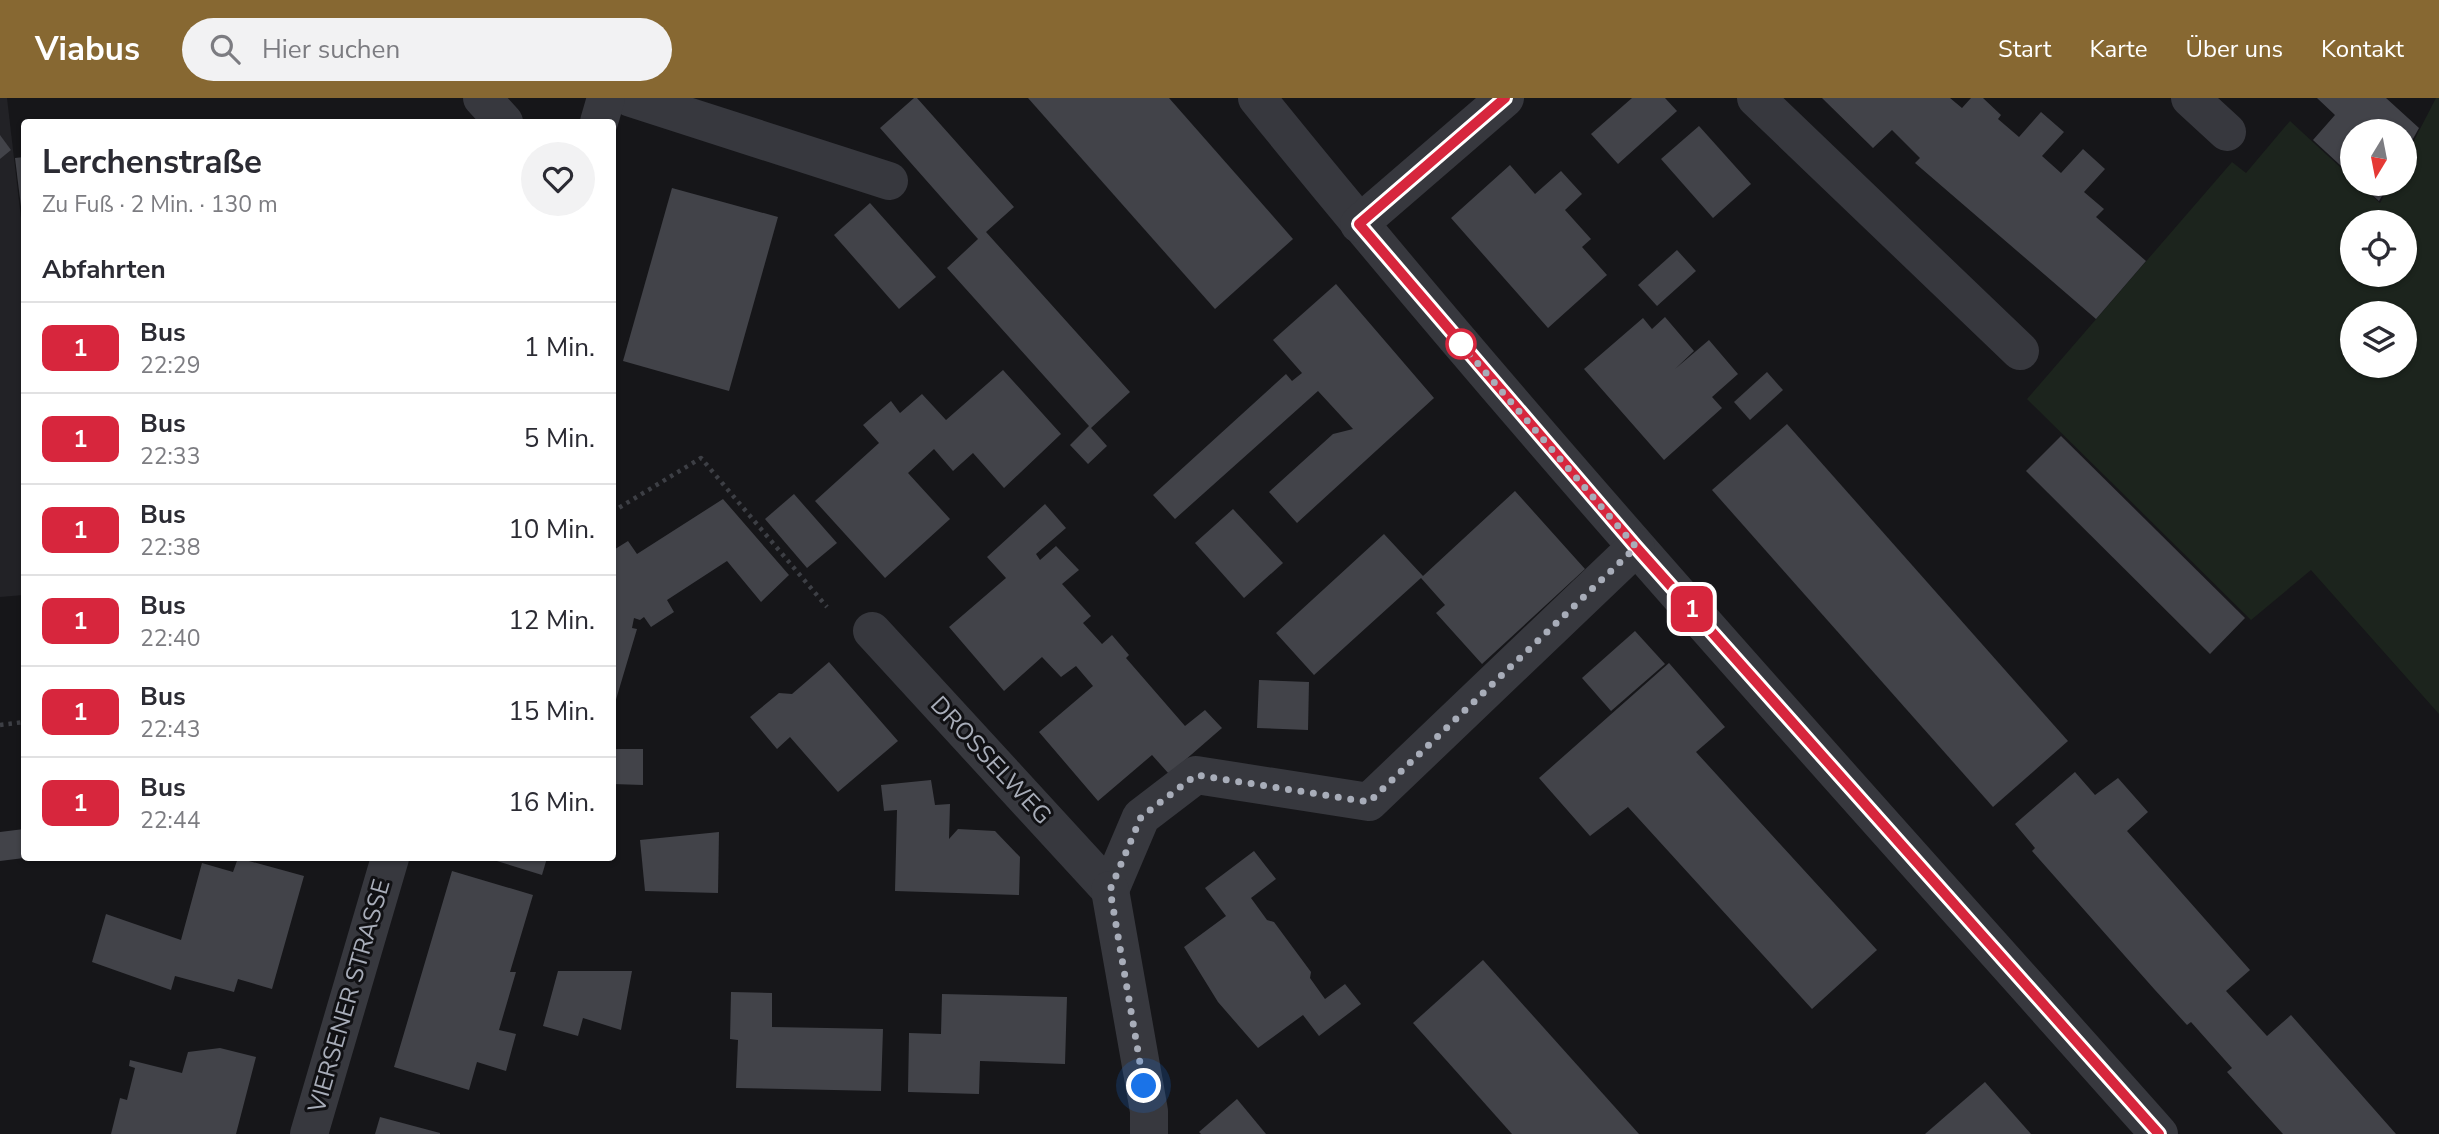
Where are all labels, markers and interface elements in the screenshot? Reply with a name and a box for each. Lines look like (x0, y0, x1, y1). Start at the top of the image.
search box (182, 18, 672, 81)
text: Viabus (35, 27, 140, 72)
icon: search (206, 30, 244, 68)
text: Hier suchen (262, 32, 400, 67)
text: Start (1998, 33, 2051, 65)
text: Karte (2089, 33, 2147, 65)
text: Über uns (2185, 33, 2283, 65)
text: Kontakt (2321, 33, 2404, 65)
north arrow (2340, 119, 2417, 196)
map controls (2340, 119, 2417, 378)
text: Lerchenstraße (42, 140, 262, 185)
button: heart (521, 142, 595, 216)
text: Zu Fuß · 2 Min. · 130 m (42, 189, 278, 220)
button: locate (2340, 210, 2417, 287)
text: Abfahrten (42, 252, 166, 287)
button: layers (2340, 301, 2417, 378)
text: Bus (140, 315, 186, 350)
unlabelled marker (1446, 329, 1476, 359)
text: 1 Min. (524, 330, 595, 365)
text: 1 (73, 332, 88, 364)
text: 22:29 (140, 350, 200, 381)
text: Bus (140, 406, 186, 441)
text: 5 Min. (524, 421, 595, 456)
text: 1 (73, 423, 88, 455)
text: 22:33 (140, 441, 200, 472)
text: Bus (140, 497, 186, 532)
text: 10 Min. (508, 512, 595, 547)
text: 1 (73, 514, 88, 546)
text: 22:38 (140, 532, 200, 563)
line badge: 1 (1669, 586, 1715, 632)
text: Bus (140, 588, 186, 623)
text: 1 (1685, 593, 1699, 625)
text: 12 Min. (508, 603, 595, 638)
text: 1 (73, 605, 88, 637)
text: 22:40 (140, 623, 200, 654)
text: Bus (140, 679, 186, 714)
street label: DROSSELWEG (923, 689, 1059, 831)
text: 15 Min. (508, 694, 595, 729)
text: 1 (73, 696, 88, 728)
text: 22:43 (140, 714, 200, 745)
text: Bus (140, 770, 186, 805)
text: 16 Min. (508, 785, 595, 820)
text: 1 (73, 787, 88, 819)
text: 22:44 (140, 805, 200, 836)
street label: VIERSENER STRASSE (300, 876, 398, 1117)
your location (1126, 1068, 1161, 1103)

